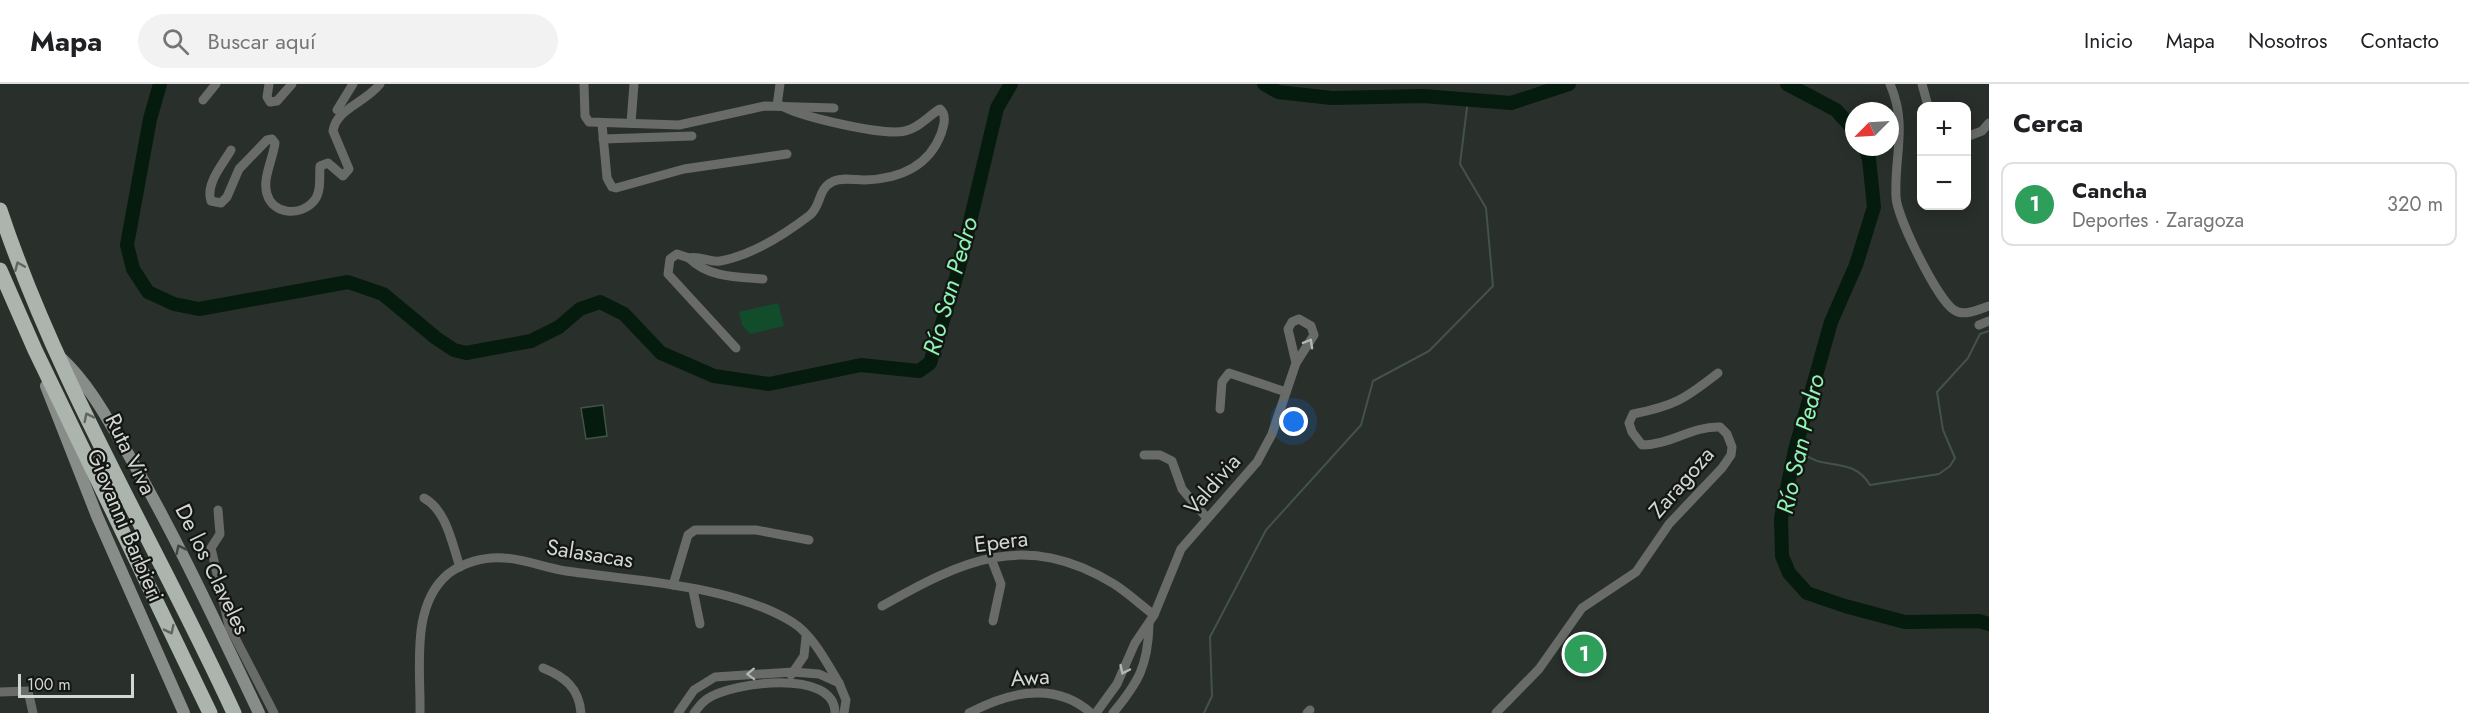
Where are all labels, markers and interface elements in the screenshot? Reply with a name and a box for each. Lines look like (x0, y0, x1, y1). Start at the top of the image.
search box (138, 14, 558, 68)
text: Mapa (30, 21, 102, 62)
icon: search (159, 25, 192, 58)
text: Buscar aquí (207, 25, 316, 57)
text: Inicio (2084, 26, 2133, 56)
text: Mapa (2166, 26, 2215, 56)
text: Nosotros (2248, 26, 2327, 56)
text: Contacto (2360, 26, 2439, 56)
north arrow (1845, 102, 1899, 156)
map controls (1917, 102, 1971, 210)
button: + (1917, 102, 1971, 156)
text: Cerca (2013, 104, 2083, 142)
button: − (1917, 156, 1971, 210)
text: Cancha (2072, 174, 2147, 206)
text: 1 (2029, 190, 2040, 219)
text: 320 m (2387, 190, 2443, 219)
text: Deportes · Zaragoza (2072, 206, 2244, 235)
water label: Río San Pedro (914, 213, 986, 359)
one-way arrow (15, 261, 27, 272)
one-way arrow (1302, 339, 1313, 349)
water label: Río San Pedro (1767, 371, 1833, 517)
your location (1279, 407, 1308, 436)
street label: Ruta Viva (98, 408, 164, 500)
one-way arrow (84, 413, 95, 423)
street label: Zaragoza (1641, 439, 1721, 525)
street label: Giovanni Barbieri (79, 444, 173, 606)
street label: Valdivia (1176, 446, 1248, 522)
street label: De los Claveles (168, 498, 259, 640)
street label: Epera (972, 522, 1030, 560)
street label: Salasacas (544, 530, 636, 576)
one-way arrow (175, 544, 187, 555)
one-way arrow (162, 624, 174, 635)
pin: 1 (1564, 632, 1604, 676)
street label: Awa (1009, 660, 1051, 694)
one-way arrow (1119, 663, 1131, 674)
one-way arrow (747, 668, 756, 680)
scale bar (18, 671, 134, 698)
text: 100 m (27, 673, 71, 696)

